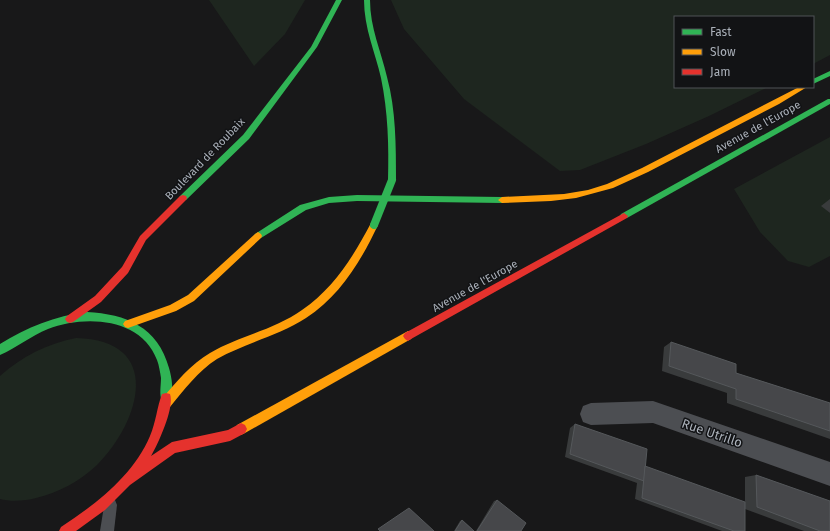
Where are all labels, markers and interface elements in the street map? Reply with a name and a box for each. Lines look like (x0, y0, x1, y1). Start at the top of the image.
legend (674, 16, 814, 88)
text: Fast (710, 25, 732, 39)
text: Slow (710, 45, 736, 59)
text: Jam (710, 65, 730, 79)
street label: Avenue de l'Europe (713, 98, 803, 156)
street label: Boulevard de Roubaix (162, 115, 248, 203)
street label: Avenue de l'Europe (430, 257, 520, 315)
street label: Rue Utrillo (680, 416, 744, 450)

